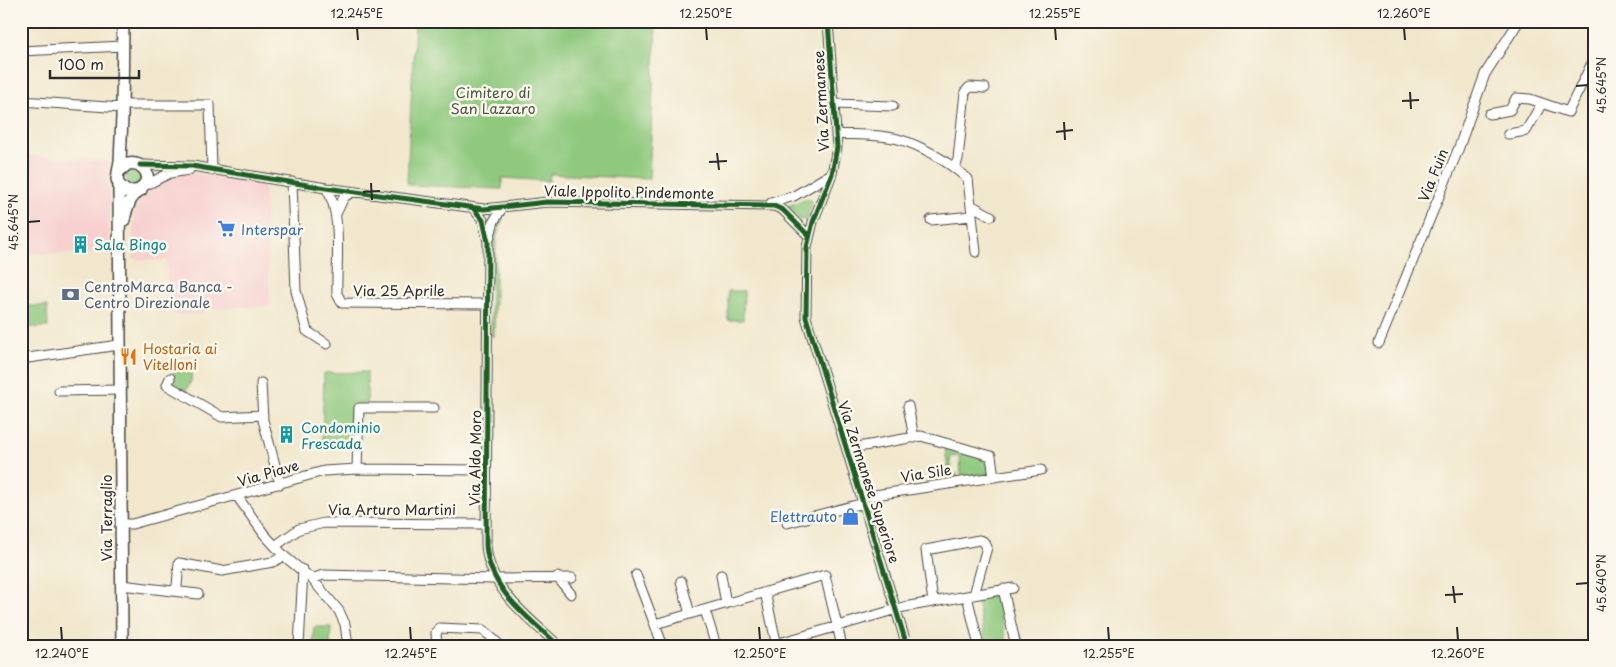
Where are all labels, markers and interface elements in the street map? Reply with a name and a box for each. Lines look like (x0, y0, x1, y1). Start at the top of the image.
text: 12.245°E (331, 4, 383, 22)
text: 12.250°E (680, 4, 732, 22)
text: 12.255°E (1029, 4, 1081, 22)
text: 12.260°E (1377, 4, 1431, 22)
scale bar (50, 48, 139, 80)
street label: Via Zermanese (808, 49, 834, 152)
text: 100 m (58, 52, 104, 75)
text: 45.645°N (1592, 57, 1610, 113)
park label: Cimitero di San Lazzaro (451, 82, 536, 119)
street label: Via Fuin (1413, 145, 1453, 205)
street label: Viale Ippolito Pindemonte (544, 180, 715, 204)
text: 45.645°N (4, 194, 22, 250)
supermarket icon: Interspar (217, 219, 237, 239)
place label: Interspar (241, 219, 304, 240)
building icon: Sala Bingo (70, 234, 90, 254)
place label: Sala Bingo (94, 234, 167, 255)
place label: CentroMarca Banca - Centro Direzionale (84, 276, 233, 313)
street label: Via 25 Aprile (353, 280, 445, 301)
bank icon: CentroMarca Banca - Centro Direzionale (60, 284, 80, 304)
place label: Hostaria ai Vitelloni (143, 338, 218, 375)
restaurant icon: Hostaria ai Vitelloni (119, 346, 139, 366)
street label: Via Zermanese Superiore (833, 398, 905, 566)
street label: Via Aldo Moro (464, 410, 486, 506)
place label: Condominio Frescada (301, 417, 381, 454)
building icon: Condominio Frescada (277, 425, 297, 445)
street label: Via Piave (235, 454, 302, 492)
street label: Via Sile (899, 459, 953, 487)
street label: Via Terraglio (96, 474, 117, 562)
street label: Via Arturo Martini (328, 499, 456, 520)
place label: Elettrauto (770, 506, 837, 527)
shop icon: Elettrauto (841, 506, 861, 526)
text: 45.640°N (1592, 554, 1610, 612)
text: 12.240°E (35, 644, 89, 662)
text: 12.245°E (385, 644, 437, 662)
text: 12.250°E (734, 644, 786, 662)
text: 12.255°E (1083, 644, 1135, 662)
text: 12.260°E (1431, 644, 1485, 662)

